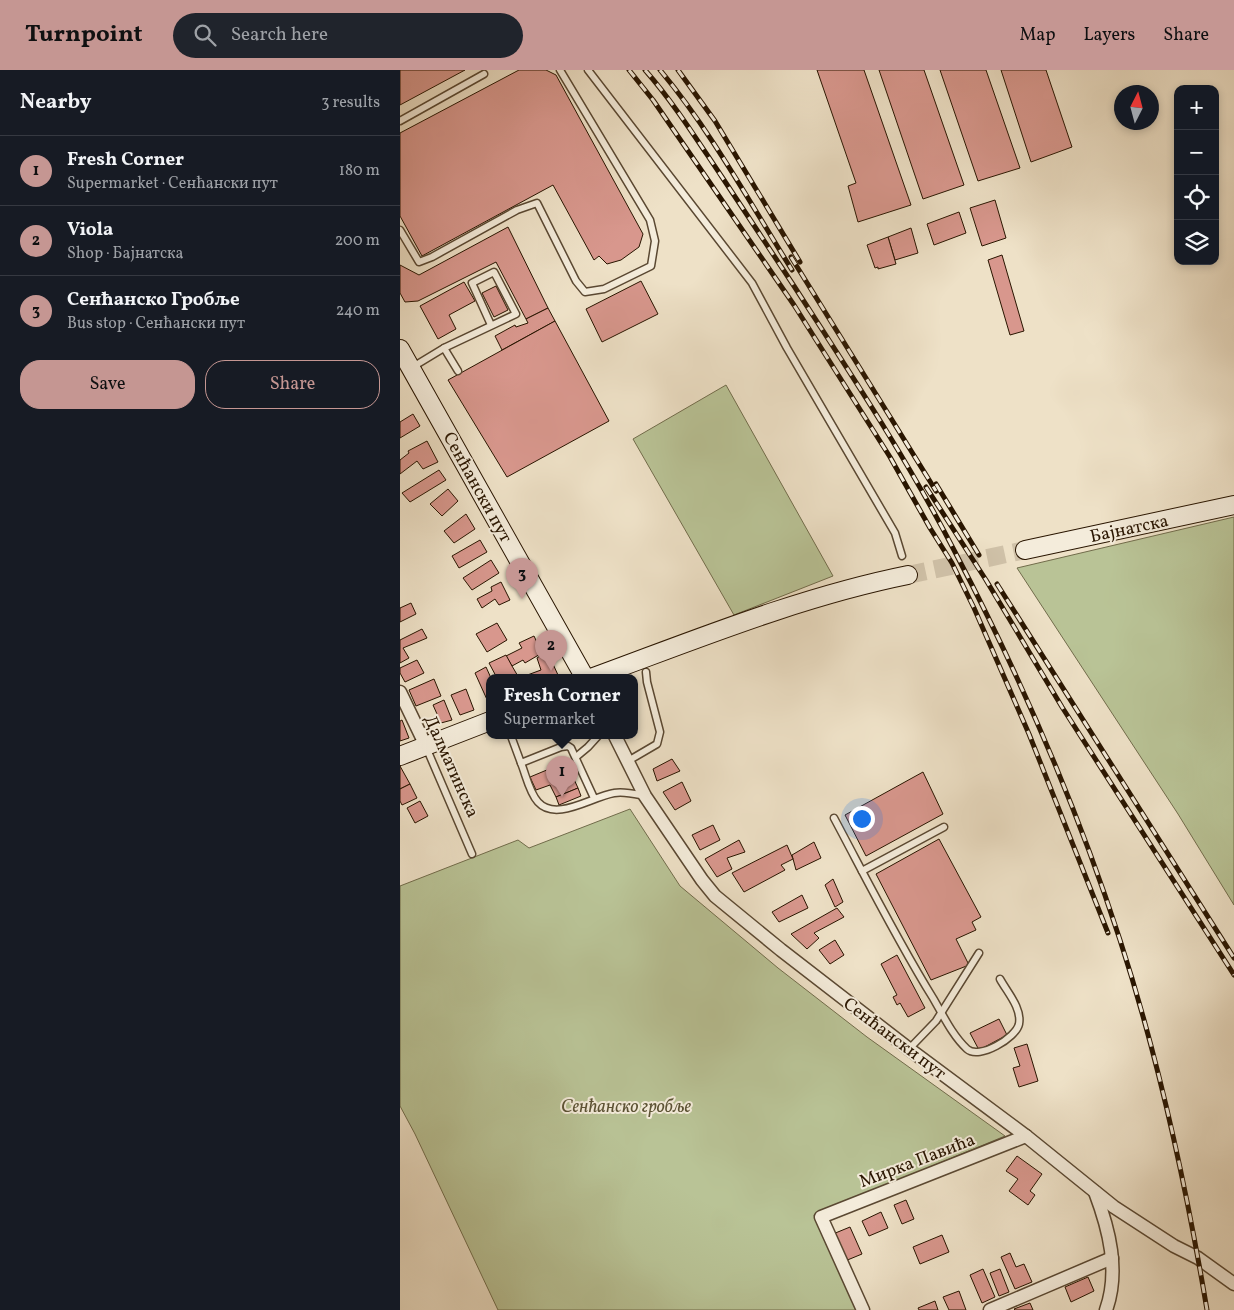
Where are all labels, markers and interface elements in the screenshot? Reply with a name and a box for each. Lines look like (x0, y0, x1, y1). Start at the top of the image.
search box (173, 13, 523, 58)
text: Turnpoint (25, 18, 143, 52)
icon: search (191, 21, 219, 49)
text: Search here (231, 22, 328, 48)
text: Map (1019, 23, 1055, 48)
text: Layers (1083, 23, 1135, 48)
text: Share (1163, 23, 1209, 48)
north arrow (1114, 85, 1159, 130)
map controls (1174, 85, 1219, 265)
button: + (1174, 85, 1219, 130)
text: Nearby (20, 88, 91, 117)
text: 3 results (321, 92, 380, 114)
button: − (1174, 130, 1219, 175)
text: Fresh Corner (67, 147, 184, 173)
text: 1 (33, 160, 39, 182)
text: 180 m (339, 160, 380, 182)
text: Supermarket · Сенћански пут (67, 173, 278, 195)
button: locate (1174, 175, 1219, 220)
text: Viola (67, 217, 113, 243)
button: layers (1174, 220, 1219, 265)
text: 2 (32, 230, 40, 252)
text: 200 m (335, 230, 380, 252)
text: Shop · Бајнатска (67, 243, 184, 265)
text: Сенћанско Гробље (67, 287, 240, 313)
text: 3 (32, 300, 40, 322)
text: 240 m (336, 300, 380, 322)
text: Bus stop · Сенћански пут (67, 313, 245, 335)
button: Save (20, 360, 195, 409)
button: Share (205, 360, 380, 409)
street label: Сенћански пут (436, 428, 517, 548)
street label: Бајнатска (1088, 509, 1171, 550)
pin: 3 (506, 558, 538, 599)
pin: 2 (535, 630, 567, 671)
popup (486, 674, 638, 739)
text: Fresh Corner (503, 683, 621, 709)
text: Supermarket (503, 709, 595, 731)
street label: Далматинска (417, 711, 484, 822)
pin: 1 (546, 756, 578, 797)
your location (849, 806, 875, 832)
street label: Сенћански пут (837, 992, 951, 1086)
park label: Сенћанско гробље (561, 1095, 691, 1120)
street label: Мирка Павића (856, 1128, 979, 1195)

